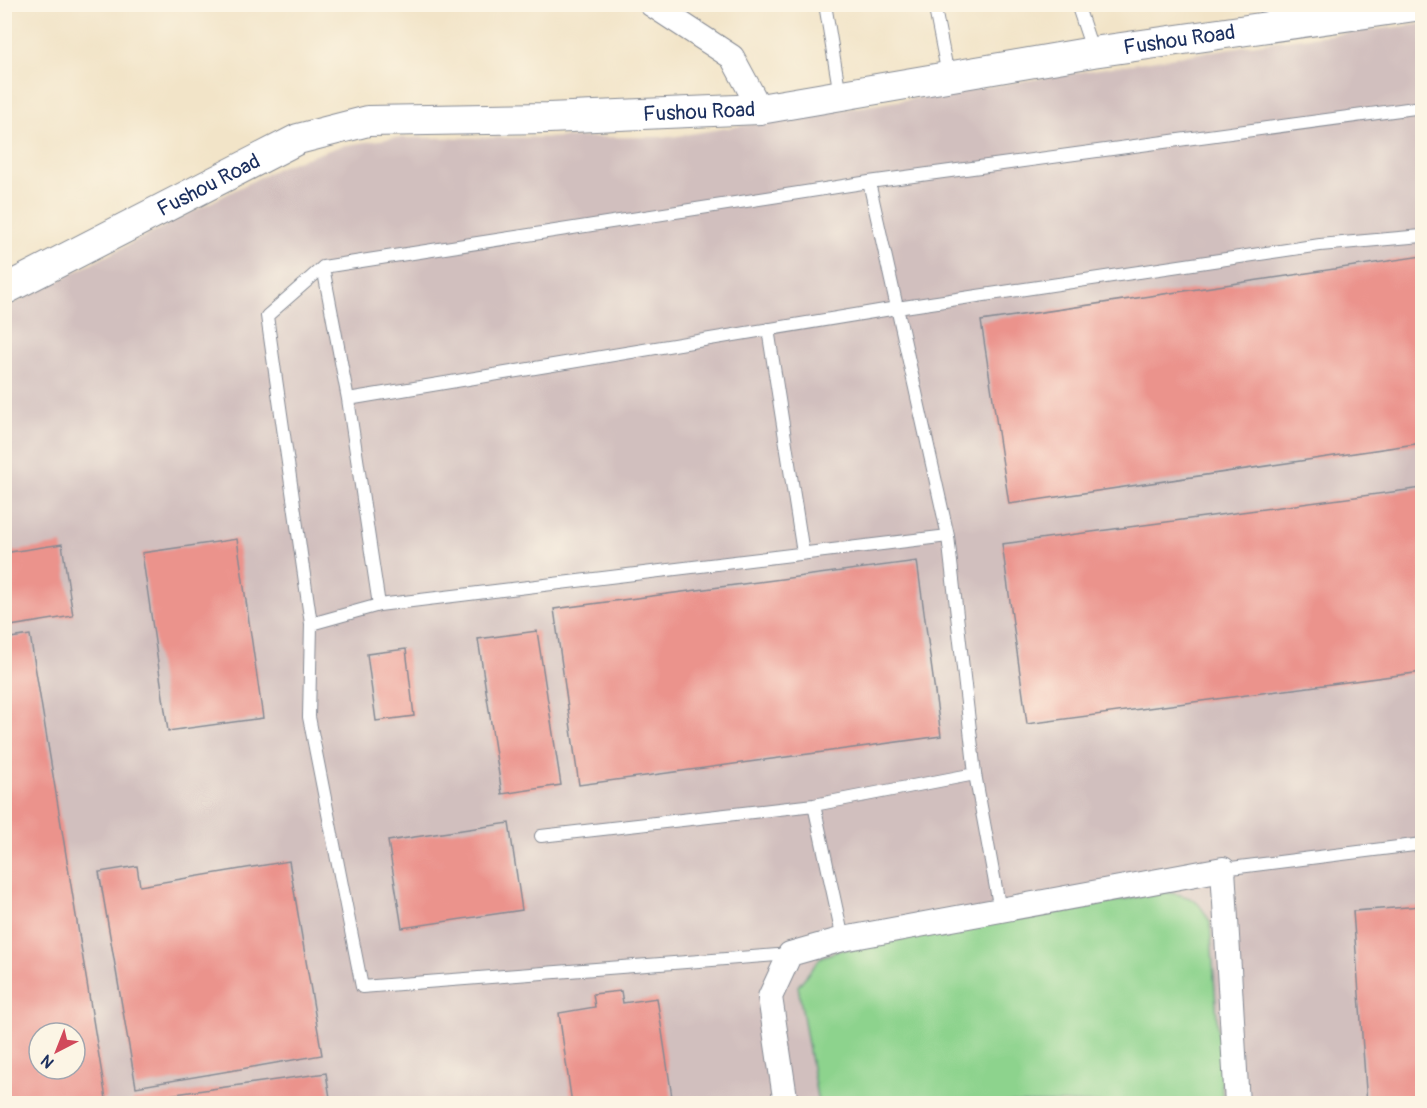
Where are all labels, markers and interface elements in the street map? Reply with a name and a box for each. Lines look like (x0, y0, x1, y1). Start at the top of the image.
street label: Fushou Road (1122, 18, 1237, 61)
street label: Fushou Road (642, 96, 756, 127)
street label: Fushou Road (152, 147, 265, 223)
north arrow (27, 1021, 87, 1081)
text: N (37, 1050, 58, 1072)

